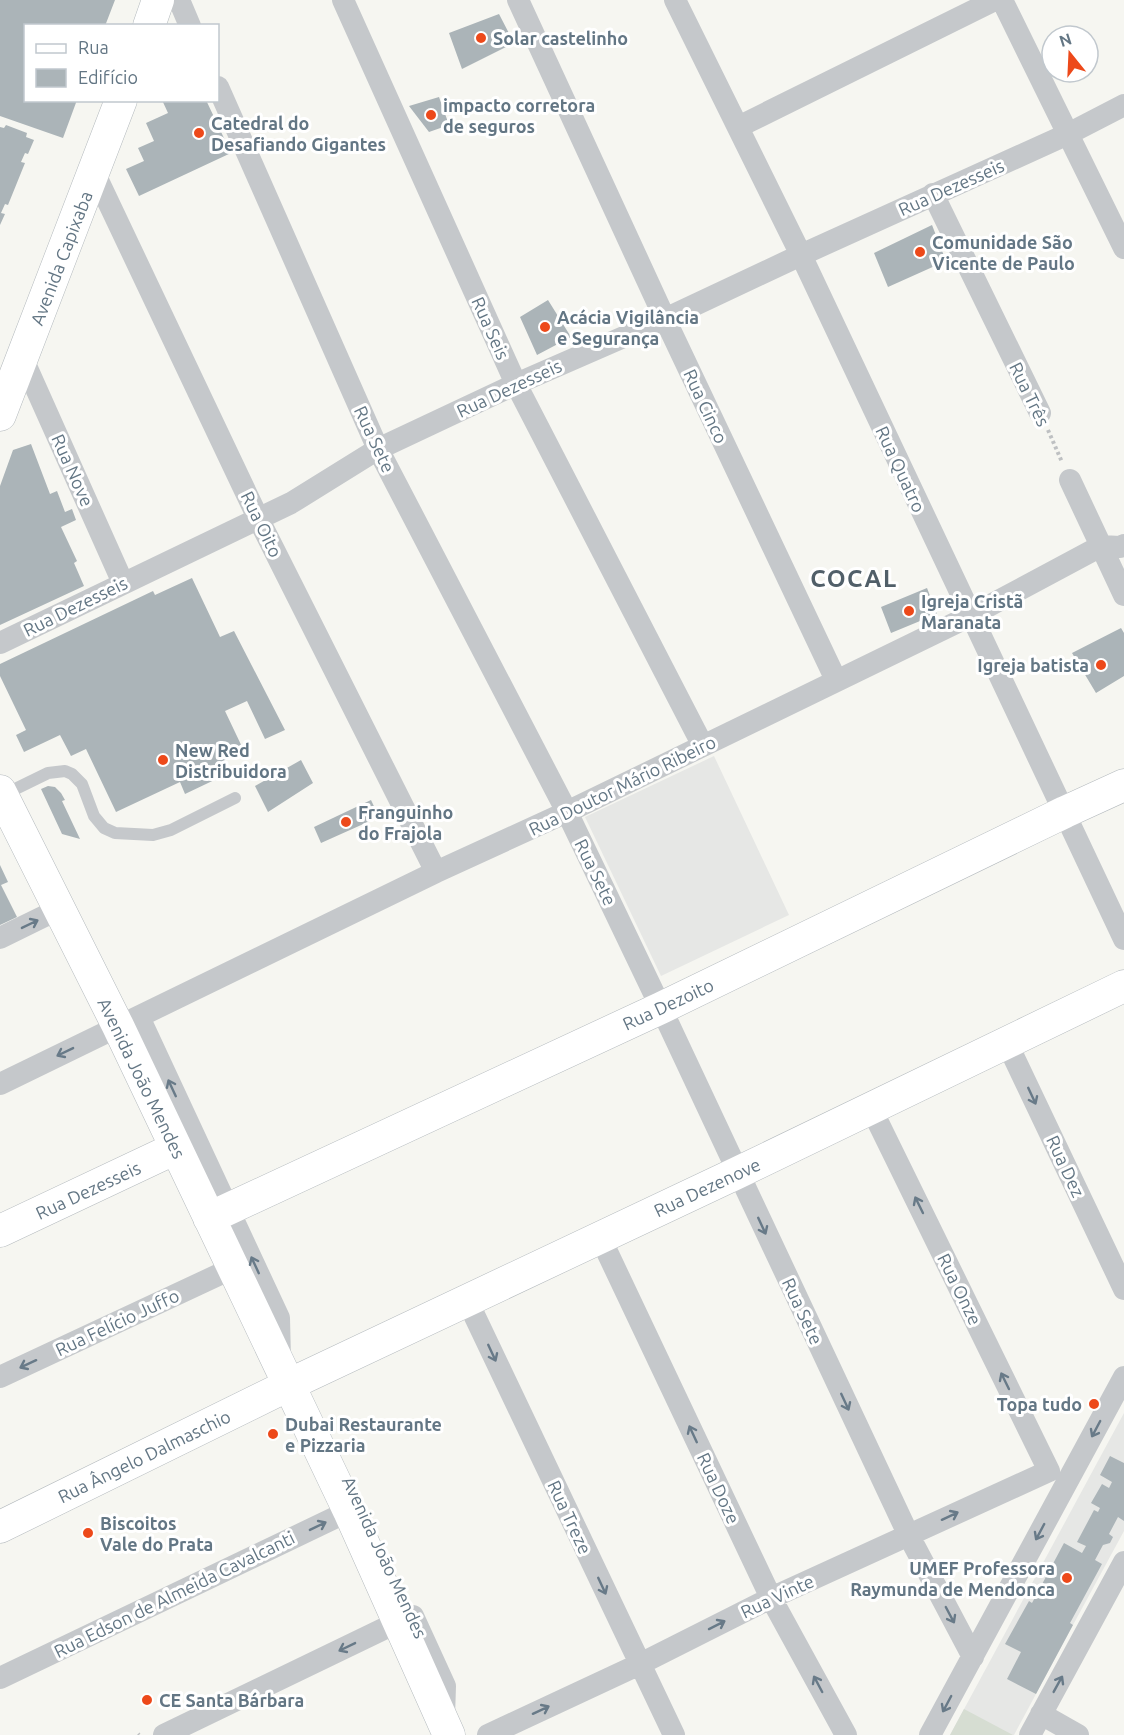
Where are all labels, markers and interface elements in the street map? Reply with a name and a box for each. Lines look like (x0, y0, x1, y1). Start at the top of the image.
legend (24, 24, 219, 102)
north arrow (1040, 24, 1100, 84)
place label: Solar castelinho (493, 28, 628, 48)
text: N (1057, 29, 1074, 50)
marker: Solar castelinho (474, 31, 488, 45)
text: Rua (78, 37, 109, 57)
text: Edifício (78, 67, 138, 87)
place label: impacto corretora de seguros (443, 95, 595, 136)
marker: impacto corretora de seguros (424, 108, 438, 122)
place label: Catedral do Desafiando Gigantes (211, 113, 386, 154)
marker: Catedral do Desafiando Gigantes (192, 126, 206, 140)
street label: Rua Dezesseis (895, 155, 1007, 219)
street label: Avenida Capixaba (26, 188, 96, 328)
place label: Comunidade São Vicente de Paulo (932, 232, 1075, 273)
marker: Comunidade São Vicente de Paulo (913, 245, 927, 259)
street label: Rua Seis (468, 294, 514, 363)
place label: Acácia Vigilância e Segurança (557, 307, 699, 349)
marker: Acácia Vigilância e Segurança (538, 320, 552, 334)
street label: Rua Dezesseis (453, 355, 565, 421)
street label: Rua Três (1006, 359, 1054, 429)
street label: Rua Cinco (680, 366, 732, 446)
street label: Rua Sete (351, 403, 399, 475)
street label: Rua Quatro (871, 423, 930, 516)
street label: Rua Nove (48, 431, 98, 509)
street label: Rua Oito (237, 488, 287, 560)
district label: COCAL (810, 565, 898, 592)
street label: Rua Dezesseis (20, 572, 130, 640)
place label: Igreja Cristã Maranata (921, 591, 1023, 632)
marker: Igreja Cristã Maranata (902, 604, 916, 618)
place label: Igreja batista (977, 655, 1089, 675)
marker: Igreja batista (1094, 658, 1108, 672)
street label: Rua Doutor Mário Ribeiro (525, 731, 719, 839)
place label: New Red Distribuidora (175, 740, 287, 781)
marker: New Red Distribuidora (156, 753, 170, 767)
place label: Franguinho do Frajola (358, 802, 453, 843)
marker: Franguinho do Frajola (339, 815, 353, 829)
street label: Rua Sete (571, 836, 621, 908)
one-way arrow (20, 917, 38, 929)
street label: Rua Dezoito (619, 974, 717, 1034)
street label: Avenida João Mendes (94, 994, 190, 1162)
one-way arrow (56, 1046, 74, 1058)
one-way arrow (166, 1080, 178, 1098)
one-way arrow (1027, 1086, 1039, 1104)
street label: Rua Dez (1043, 1132, 1089, 1200)
street label: Rua Dezenove (651, 1154, 763, 1220)
street label: Rua Dezesseis (32, 1157, 144, 1223)
one-way arrow (913, 1197, 925, 1215)
one-way arrow (757, 1216, 769, 1234)
street label: Rua Onze (934, 1250, 986, 1328)
one-way arrow (248, 1257, 260, 1275)
street label: Rua Sete (779, 1275, 827, 1347)
street label: Rua Felício Juffo (52, 1285, 182, 1359)
one-way arrow (486, 1343, 498, 1361)
one-way arrow (19, 1359, 37, 1370)
one-way arrow (998, 1372, 1010, 1390)
one-way arrow (840, 1393, 852, 1411)
place label: Topa tudo (997, 1394, 1082, 1414)
marker: Topa tudo (1087, 1397, 1101, 1411)
street label: Rua Ângelo Dalmaschio (54, 1405, 233, 1506)
place label: Dubai Restaurante e Pizzaria (285, 1414, 442, 1455)
one-way arrow (1090, 1419, 1101, 1437)
one-way arrow (687, 1425, 699, 1443)
marker: Dubai Restaurante e Pizzaria (266, 1427, 280, 1441)
street label: Rua Doze (694, 1449, 744, 1527)
street label: Avenida João Mendes (339, 1473, 431, 1641)
street label: Rua Treze (544, 1477, 596, 1557)
one-way arrow (941, 1510, 959, 1522)
place label: Biscoitos Vale do Prata (100, 1513, 213, 1554)
one-way arrow (308, 1519, 326, 1531)
one-way arrow (1034, 1523, 1046, 1540)
marker: Biscoitos Vale do Prata (81, 1526, 95, 1540)
street label: Rua Edson de Almeida Cavalcanti (50, 1527, 298, 1661)
place label: UMEF Professora Raymunda de Mendonca (850, 1558, 1055, 1599)
street label: Rua Vinte (737, 1570, 817, 1622)
marker: UMEF Professora Raymunda de Mendonca (1060, 1571, 1074, 1585)
one-way arrow (597, 1576, 609, 1594)
one-way arrow (945, 1605, 956, 1623)
one-way arrow (707, 1619, 725, 1631)
one-way arrow (339, 1641, 357, 1653)
one-way arrow (812, 1675, 823, 1693)
one-way arrow (1052, 1675, 1064, 1692)
place label: CE Santa Bárbara (159, 1690, 304, 1710)
marker: CE Santa Bárbara (140, 1693, 154, 1707)
one-way arrow (941, 1694, 952, 1712)
one-way arrow (532, 1704, 550, 1716)

